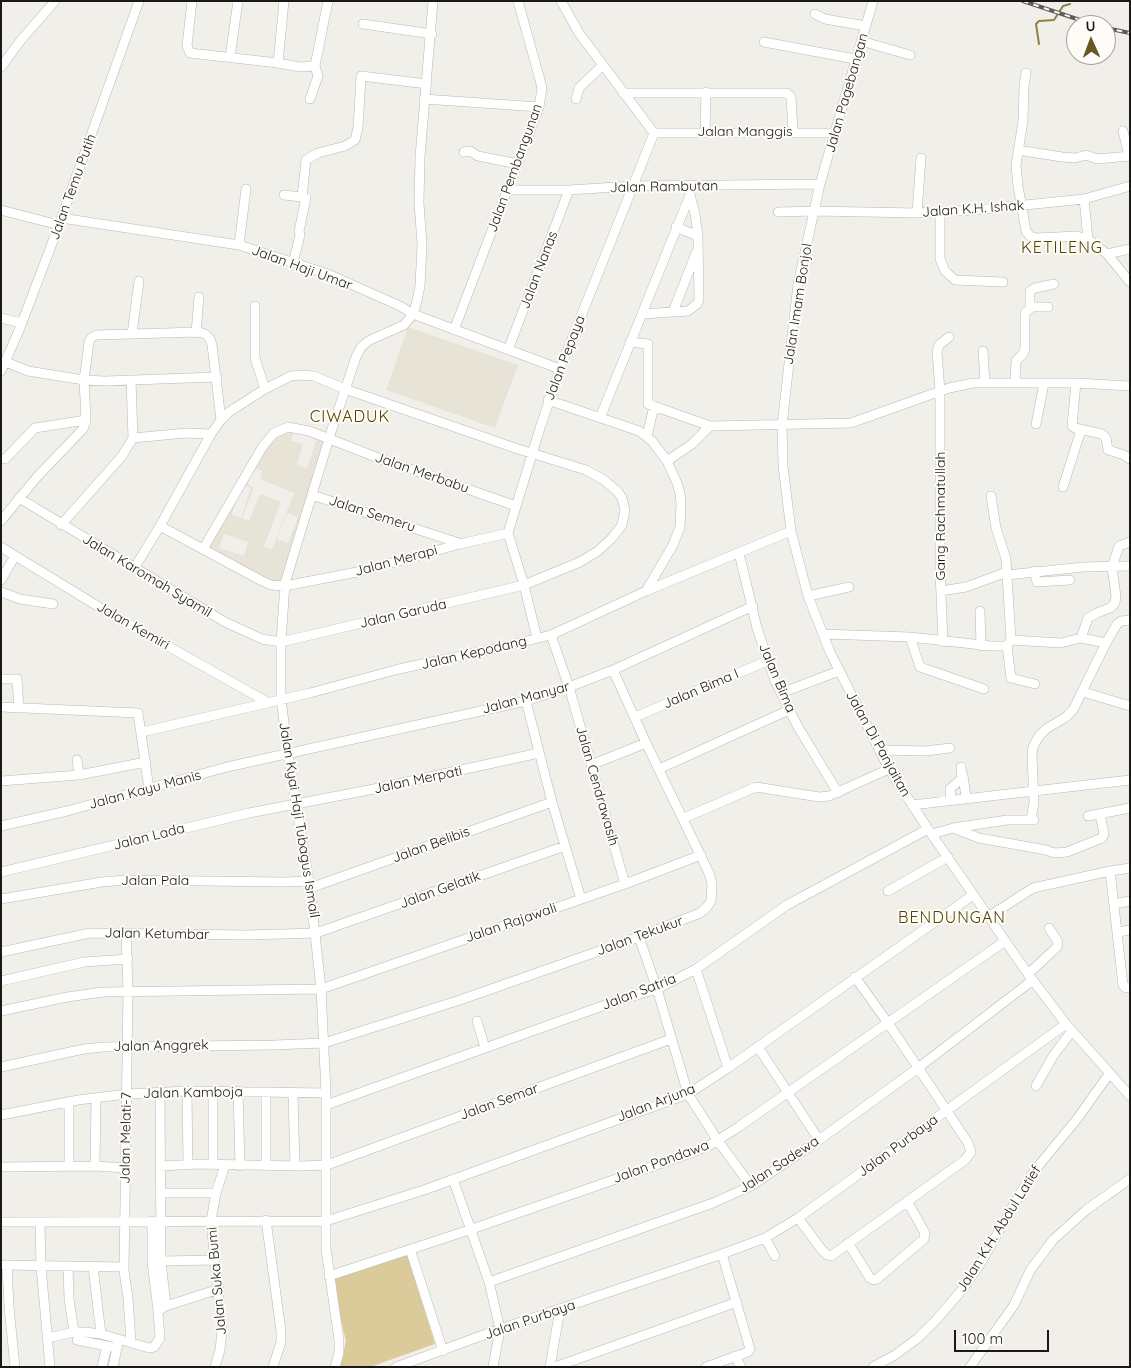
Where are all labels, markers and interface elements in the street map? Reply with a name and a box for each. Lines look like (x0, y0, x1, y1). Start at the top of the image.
north arrow (1066, 15, 1116, 65)
text: U (1085, 17, 1096, 35)
street label: Jalan Pagebangan (822, 31, 872, 155)
street label: Jalan Pembangunan (484, 102, 546, 234)
street label: Jalan Manggis (697, 124, 793, 140)
street label: Jalan Temu Putih (46, 132, 100, 242)
street label: Jalan Rambutan (610, 178, 718, 196)
street label: Jalan K.H. Ishak (921, 197, 1025, 221)
street label: Jalan Nanas (516, 229, 562, 311)
district label: KETILENG (1020, 238, 1104, 258)
street label: Jalan Haji Umar (249, 242, 355, 294)
street label: Jalan Imam Bonjol (780, 242, 816, 366)
street label: Jalan Pepaya (541, 313, 589, 403)
district label: CIWADUK (309, 407, 391, 427)
street label: Jalan Merbabu (373, 449, 471, 497)
street label: Gang Rachmatullah (933, 451, 949, 581)
street label: Jalan Semeru (327, 492, 417, 536)
street label: Jalan Karomah Syamil (79, 531, 215, 621)
street label: Jalan Merapi (353, 542, 439, 580)
street label: Jalan Garuda (358, 596, 448, 632)
street label: Jalan Kemiri (94, 598, 172, 654)
street label: Jalan Kepodang (420, 633, 528, 673)
street label: Jalan Bima (755, 641, 799, 715)
street label: Jalan Bima I (661, 665, 741, 713)
street label: Jalan Manyar (480, 678, 572, 718)
street label: Jalan Di Panjaitan (842, 688, 914, 800)
street label: Jalan Kyai Haji Tubagus Ismail (275, 721, 323, 919)
street label: Jalan Cendrawasih (572, 724, 622, 848)
street label: Jalan Merpati (372, 762, 464, 798)
street label: Jalan Kayu Manis (87, 767, 203, 813)
street label: Jalan Lada (112, 820, 186, 854)
street label: Jalan Belibis (390, 823, 472, 867)
street label: Jalan Gelatik (397, 868, 483, 912)
street label: Jalan Pala (121, 873, 189, 889)
street label: Jalan Rajawali (463, 900, 559, 946)
district label: BENDUNGAN (897, 908, 1007, 928)
street label: Jalan Tekukur (594, 913, 686, 959)
street label: Jalan Ketumbar (104, 925, 210, 943)
street label: Jalan Satria (600, 970, 678, 1014)
street label: Jalan Anggrek (113, 1037, 209, 1055)
street label: Jalan Semar (457, 1080, 541, 1124)
street label: Jalan Arjuna (614, 1080, 698, 1126)
street label: Jalan Kamboja (143, 1084, 243, 1102)
street label: Jalan Melati-7 (117, 1092, 135, 1184)
street label: Jalan Purbaya (855, 1111, 941, 1181)
street label: Jalan Sadewa (736, 1133, 822, 1197)
street label: Jalan Pandawa (611, 1137, 711, 1187)
street label: Jalan K.H. Abdul Latief (953, 1162, 1045, 1296)
street label: Jalan Suka Bumi (204, 1226, 230, 1336)
street label: Jalan Purbaya (482, 1297, 578, 1343)
scale bar (956, 1320, 1051, 1352)
text: 100 m (962, 1329, 1003, 1348)

